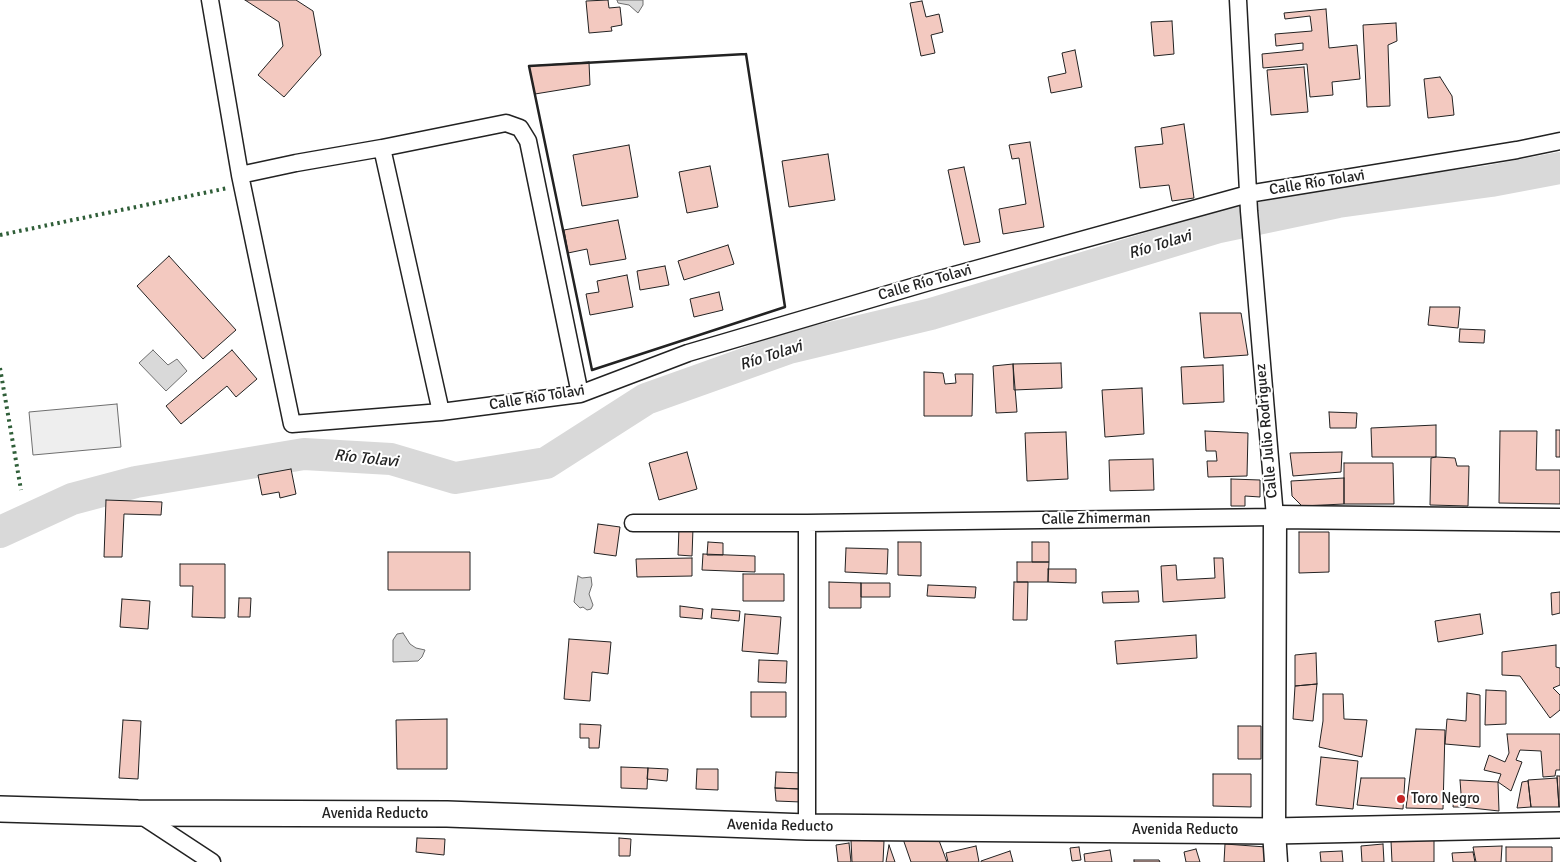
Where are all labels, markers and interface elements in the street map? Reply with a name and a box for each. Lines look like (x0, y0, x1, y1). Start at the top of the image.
street label: Calle Río Tolavi (1268, 167, 1366, 199)
water label: Río Tolavi (1126, 226, 1194, 264)
street label: Calle Río Tolavi (876, 261, 974, 305)
water label: Río Tolavi (737, 337, 805, 375)
street label: Calle Julio Rodriguez (1252, 363, 1282, 499)
street label: Calle Río Tolavi (488, 382, 586, 414)
water label: Río Tolavi (333, 446, 399, 472)
street label: Calle Zhimerman (1041, 509, 1151, 529)
place label: Toro Negro (1411, 790, 1480, 808)
marker: Toro Negro (1395, 793, 1407, 805)
street label: Avenida Reducto (322, 805, 428, 823)
street label: Avenida Reducto (727, 816, 833, 836)
street label: Avenida Reducto (1132, 821, 1238, 839)

